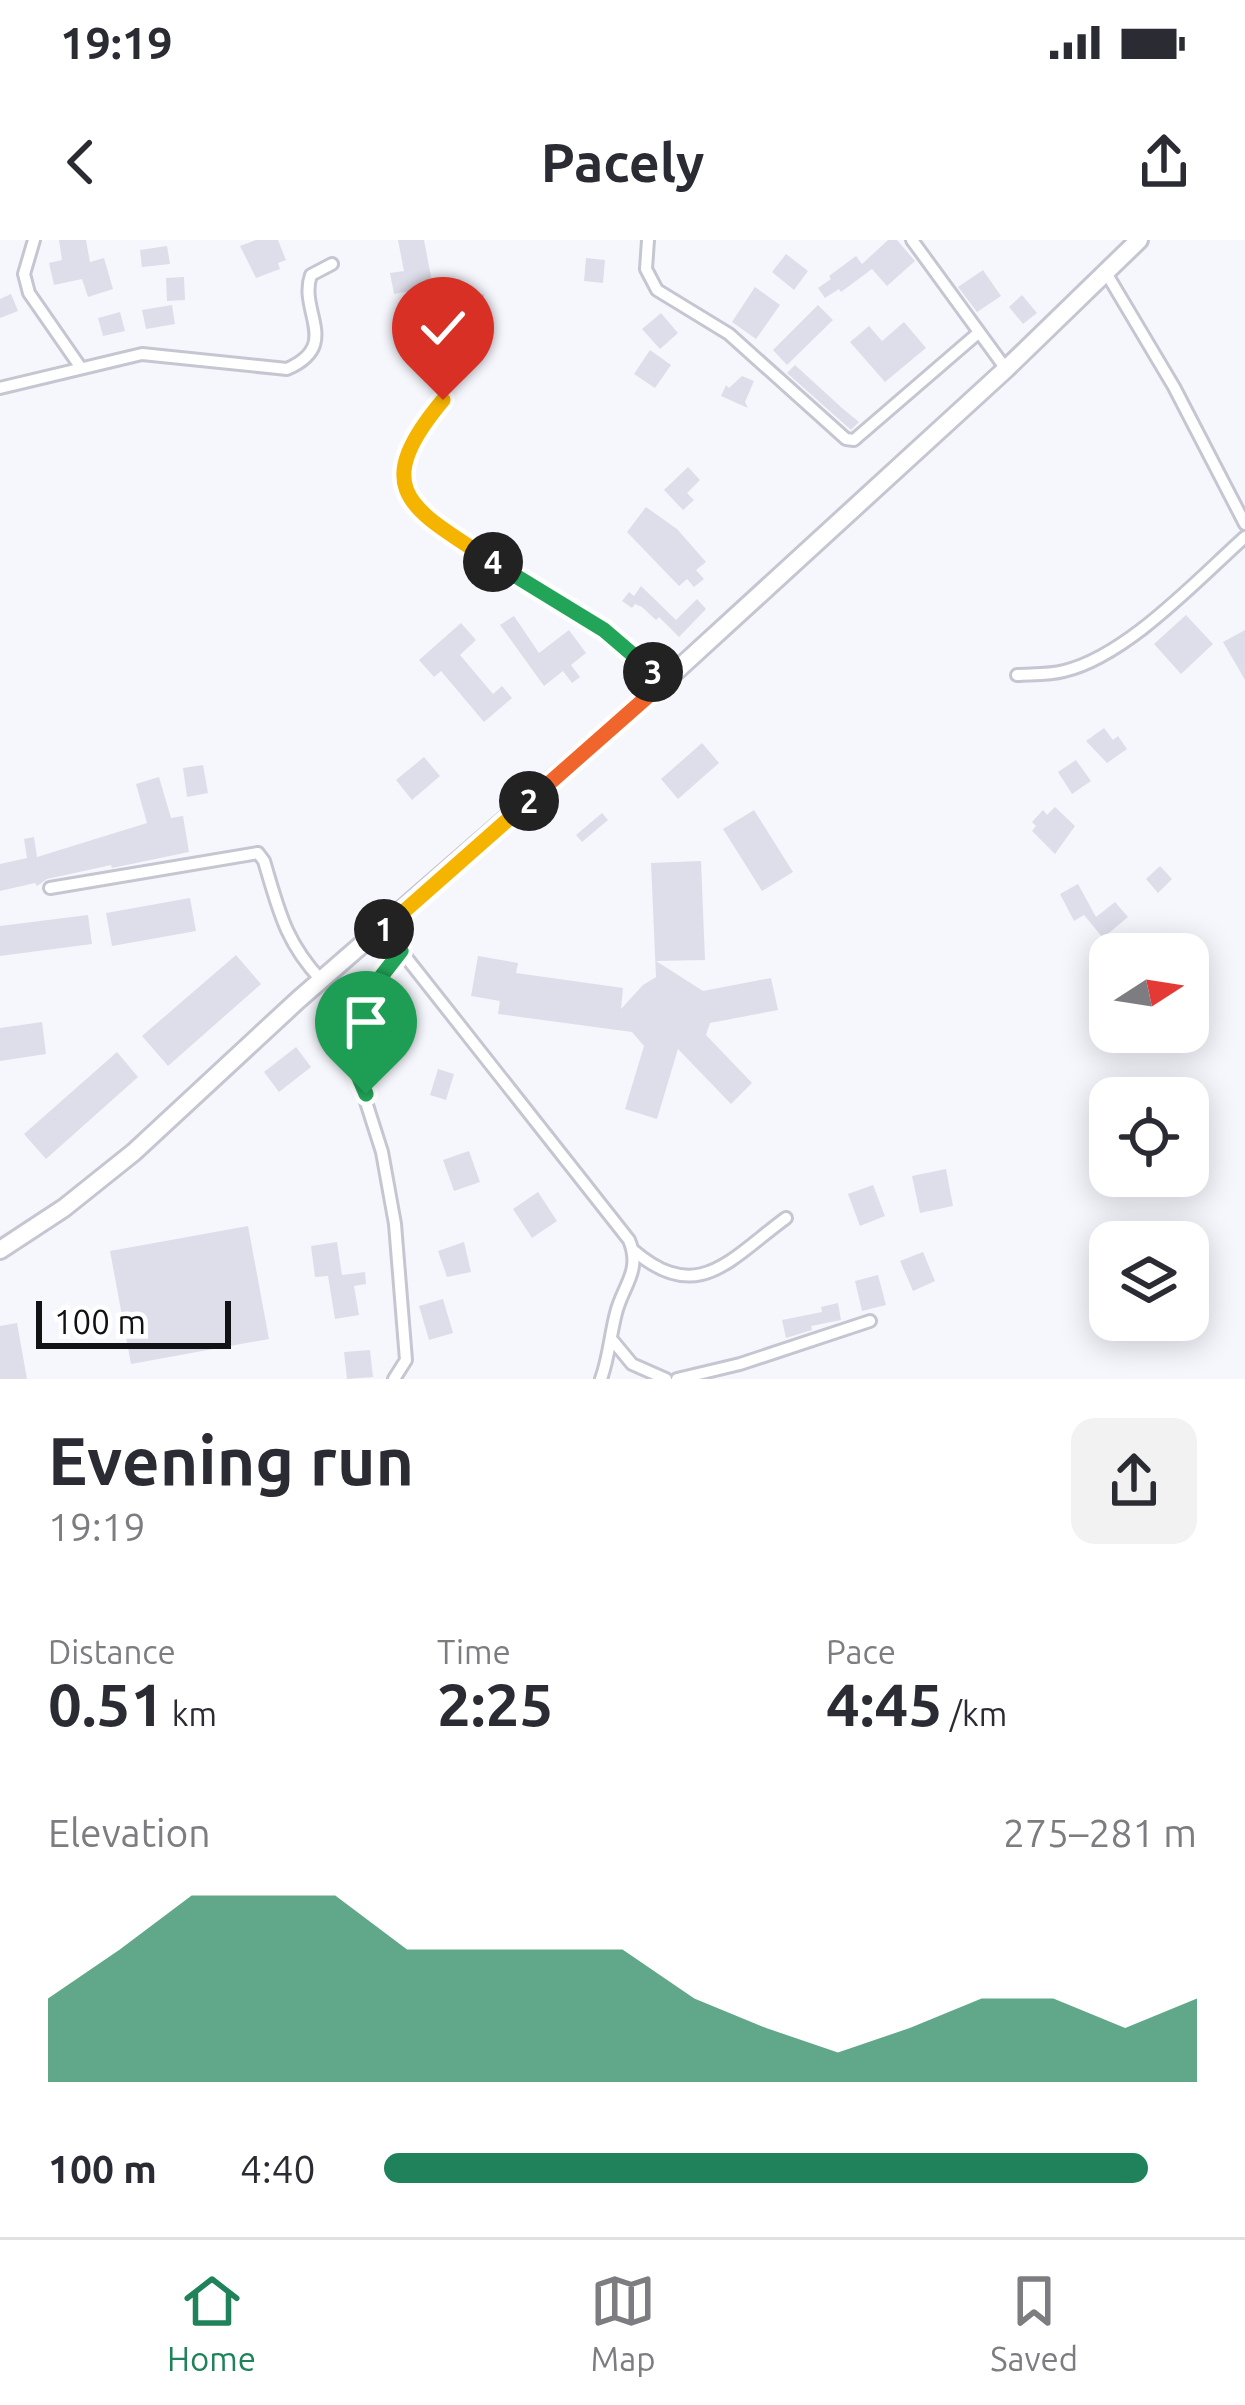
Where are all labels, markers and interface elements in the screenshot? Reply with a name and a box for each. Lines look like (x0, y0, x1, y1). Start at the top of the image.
text: 19:19 (60, 17, 173, 68)
icon: back (48, 129, 114, 195)
icon: share (1131, 129, 1197, 195)
text: Pacely (541, 132, 704, 192)
pin (392, 277, 494, 400)
icon: check (410, 295, 476, 361)
pin: 4 (463, 532, 523, 592)
text: 4 (484, 543, 502, 580)
pin: 3 (623, 642, 683, 702)
text: 3 (644, 653, 662, 690)
pin: 2 (499, 771, 559, 831)
text: 2 (520, 782, 538, 819)
pin: 1 (354, 899, 414, 959)
text: 1 (375, 910, 393, 947)
north arrow (1089, 933, 1209, 1053)
map controls (1089, 933, 1209, 1341)
pin (315, 971, 417, 1094)
icon: arrive (333, 989, 399, 1055)
button: locate (1089, 1077, 1209, 1197)
button: layers (1089, 1221, 1209, 1341)
scale bar (36, 1295, 231, 1348)
text: 100 m (54, 1303, 146, 1340)
button: share (1071, 1418, 1197, 1544)
text: Evening run (48, 1423, 414, 1497)
text: 19:19 (48, 1505, 146, 1548)
text: Distance (48, 1633, 176, 1670)
text: Time (437, 1633, 511, 1670)
text: Pace (826, 1633, 896, 1670)
text: 0.51 (48, 1670, 164, 1737)
text: 2:25 (437, 1670, 553, 1737)
text: 4:45 (826, 1670, 942, 1737)
text: km (164, 1695, 217, 1732)
text: /km (942, 1695, 1007, 1732)
text: Elevation (48, 1811, 211, 1854)
text: 275–281 m (1003, 1811, 1197, 1854)
text: 100 m (48, 2147, 157, 2190)
text: 4:40 (240, 2147, 316, 2190)
tab: Home (167, 2268, 256, 2377)
tab: Map (590, 2268, 656, 2377)
tab: Saved (990, 2268, 1078, 2377)

